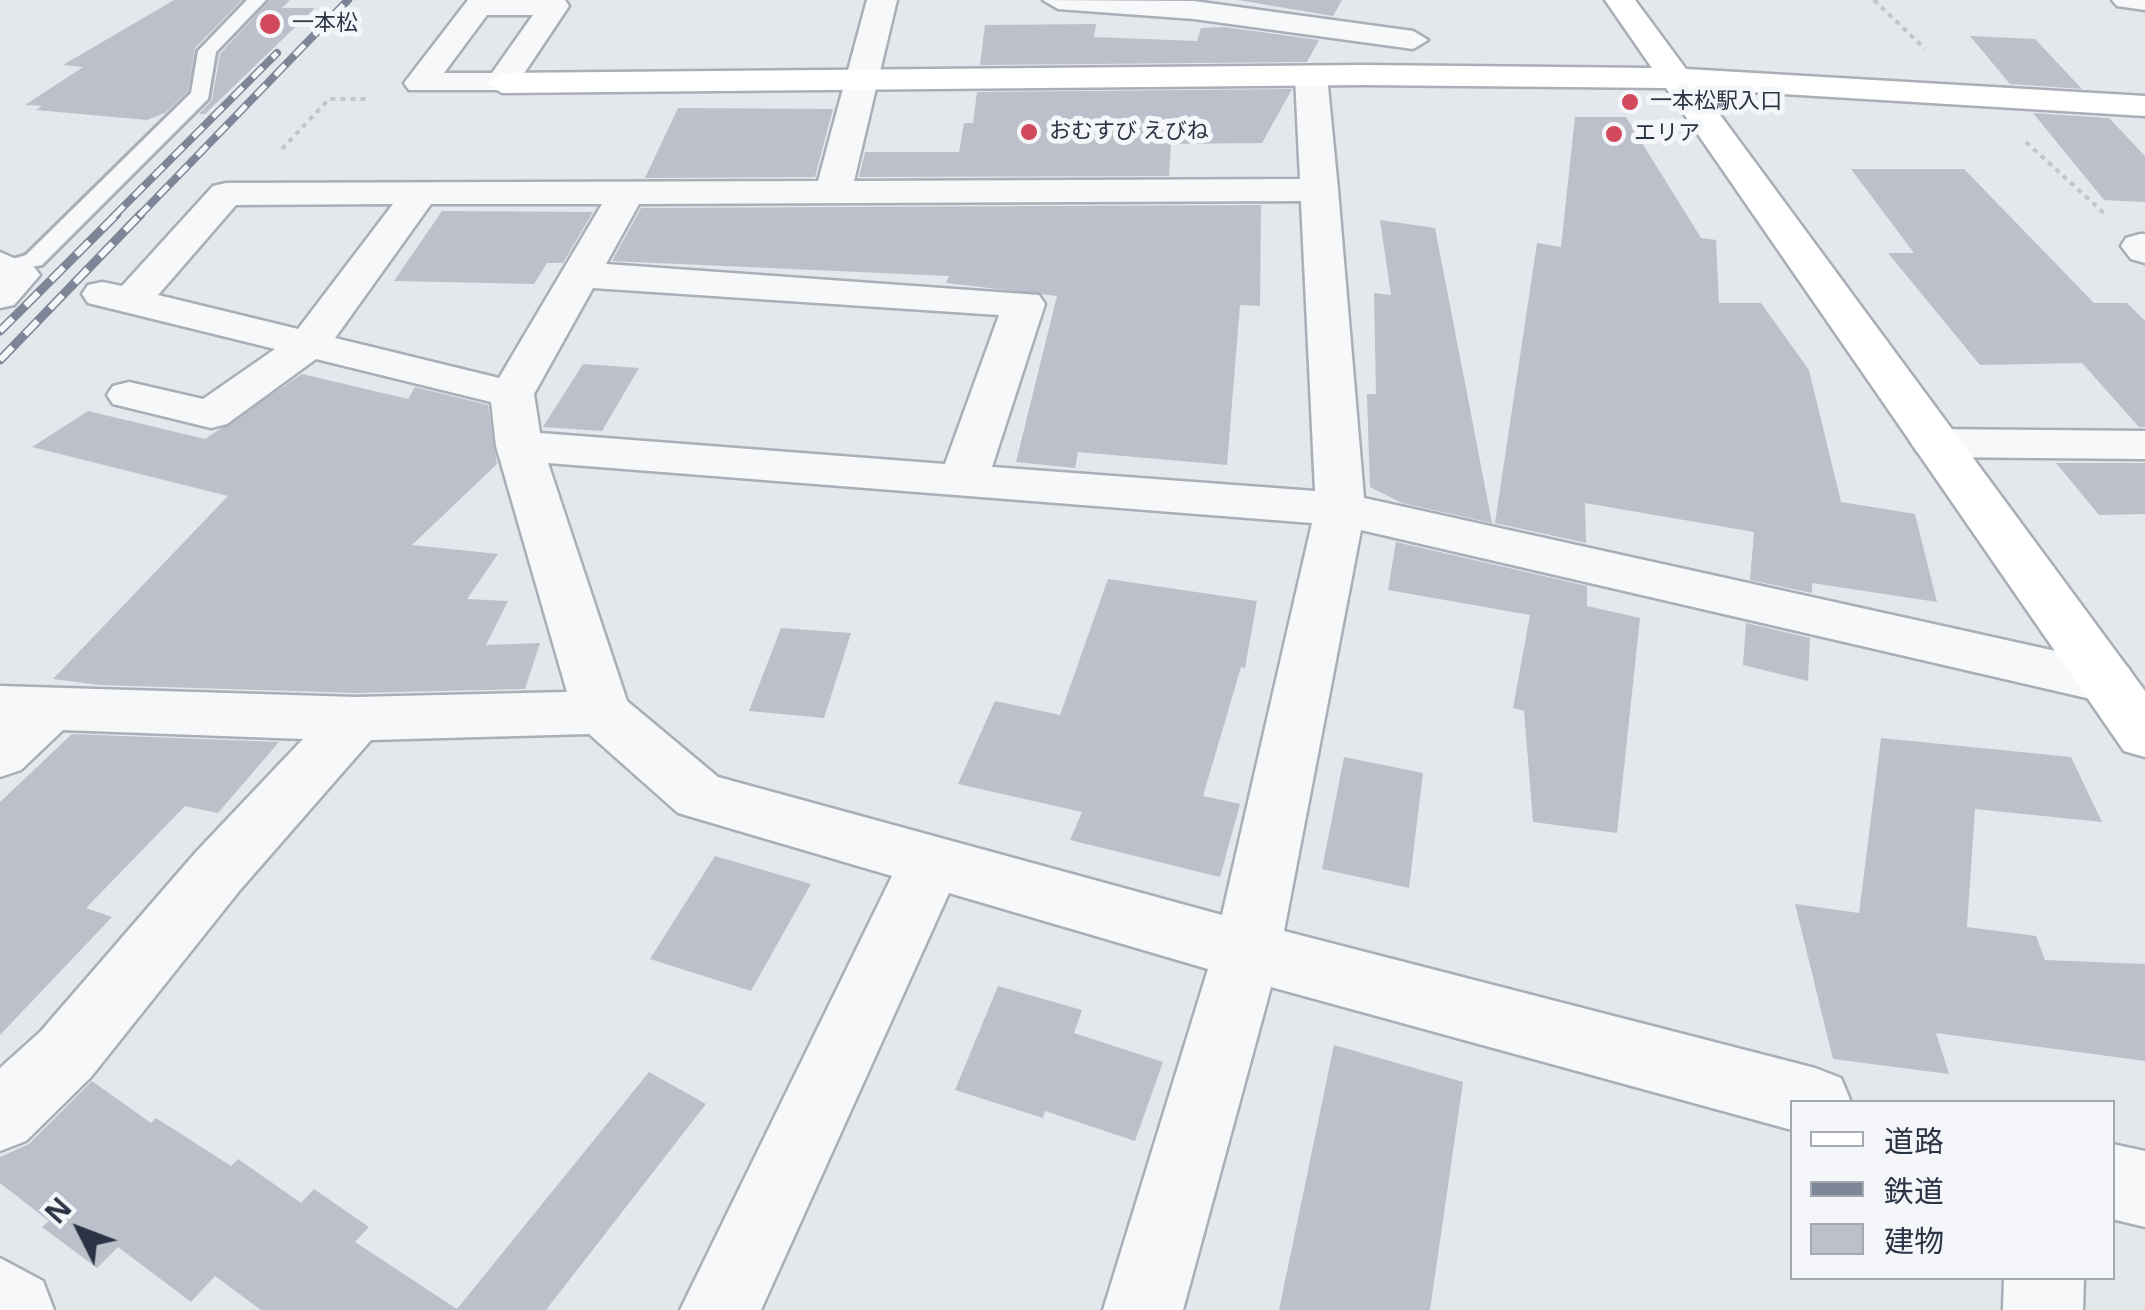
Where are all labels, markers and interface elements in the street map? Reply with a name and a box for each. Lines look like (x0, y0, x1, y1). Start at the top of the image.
marker: 一本松 (257, 11, 283, 37)
place label: 一本松 (292, 11, 358, 37)
place label: 一本松駅入口 (1650, 89, 1782, 115)
marker: 一本松駅入口 (1619, 91, 1641, 113)
place label: おむすび えびね (1049, 119, 1209, 145)
marker: おむすび えびね (1018, 121, 1040, 143)
place label: エリア (1634, 121, 1700, 147)
marker: エリア (1603, 123, 1625, 145)
legend (1790, 1100, 2115, 1280)
text: 道路 (1884, 1120, 1944, 1161)
text: 鉄道 (1884, 1170, 1944, 1211)
north arrow (30, 1180, 130, 1280)
text: N (36, 1189, 79, 1231)
text: 建物 (1884, 1220, 1944, 1261)

